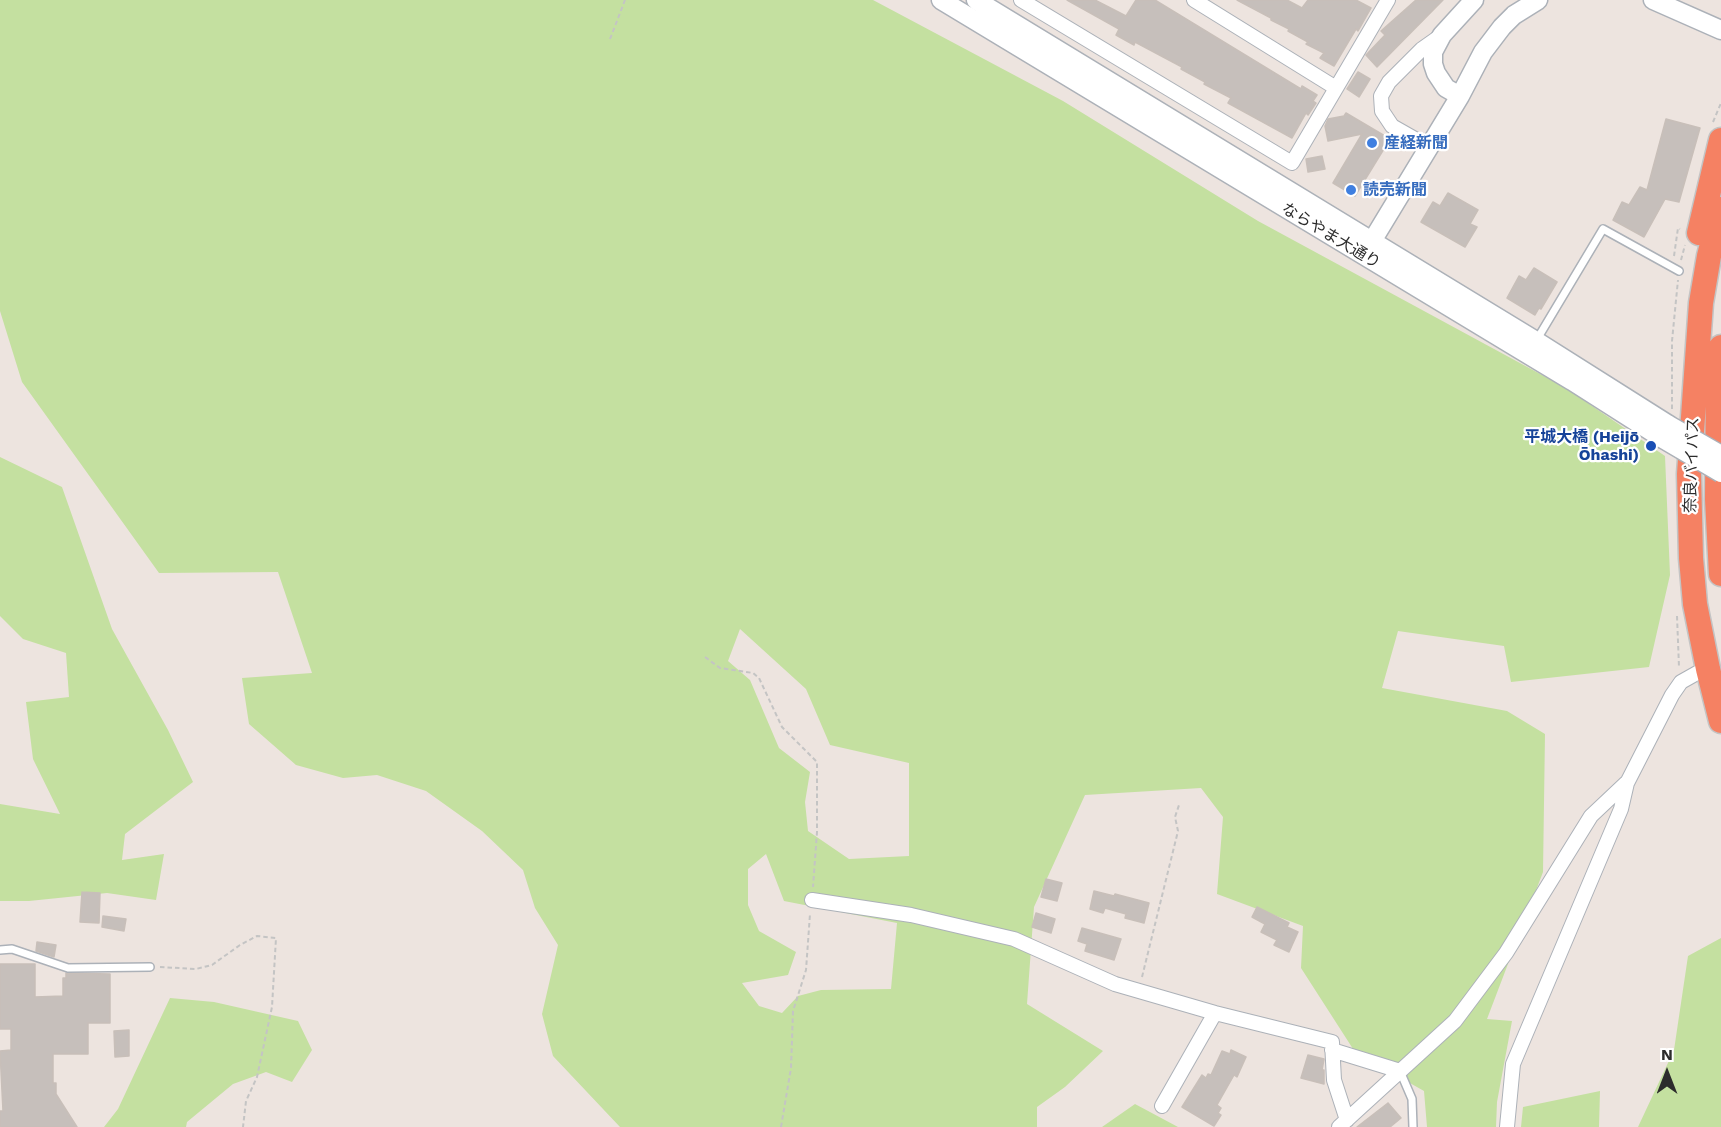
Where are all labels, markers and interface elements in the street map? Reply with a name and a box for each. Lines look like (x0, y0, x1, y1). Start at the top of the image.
place label: 産経新聞 (1384, 133, 1448, 153)
marker: 産経新聞 (1365, 136, 1379, 150)
place label: 読売新聞 (1363, 180, 1427, 200)
marker: 読売新聞 (1344, 183, 1358, 197)
street label: ならやま大通り (1278, 199, 1384, 273)
street label: 奈良バイパス (1681, 417, 1703, 513)
place label: 平城大橋 (Heijō Ōhashi) (1524, 427, 1639, 465)
marker: 平城大橋 (Heijō Ōhashi) (1644, 439, 1658, 453)
north arrow (1637, 1043, 1697, 1103)
text: N (1661, 1045, 1673, 1064)

